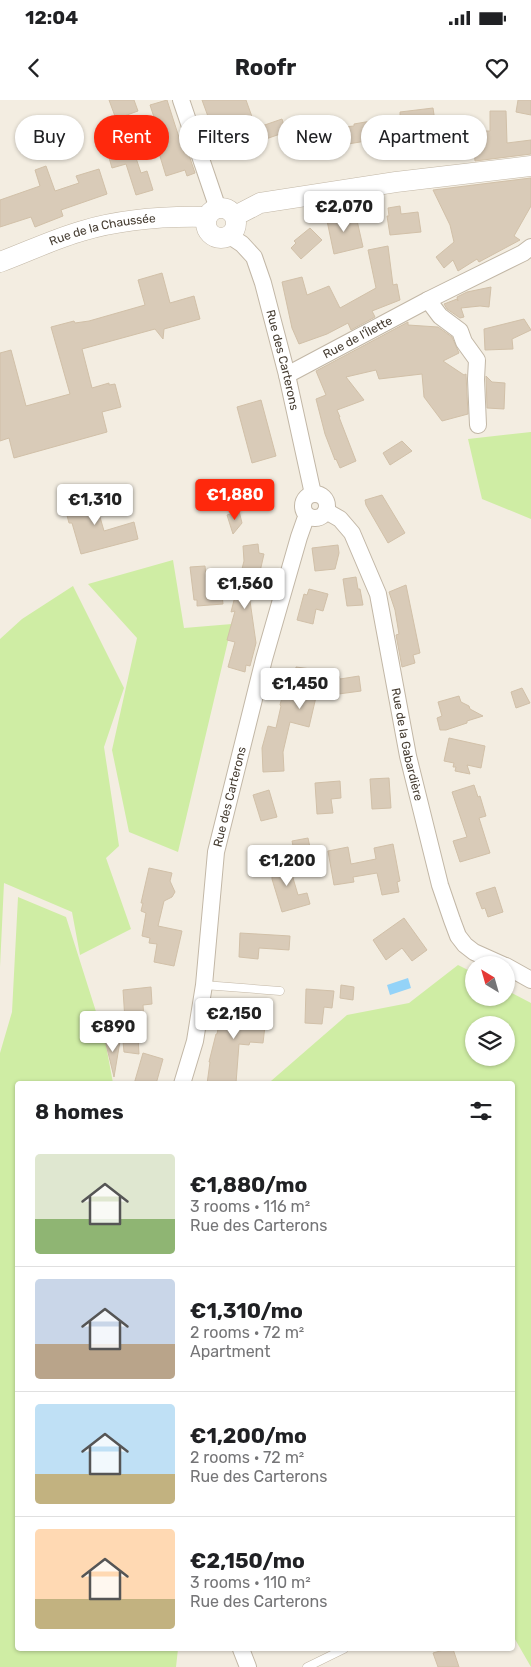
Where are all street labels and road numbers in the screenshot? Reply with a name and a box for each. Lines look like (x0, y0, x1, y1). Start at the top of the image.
street label: Rue de la Chaussée (47, 211, 156, 249)
street label: Rue des Carterons (263, 308, 301, 412)
street label: Rue de l'Îlette (321, 313, 395, 362)
street label: Rue de la Gabardière (389, 687, 426, 803)
street label: Rue des Carterons (210, 745, 249, 849)

